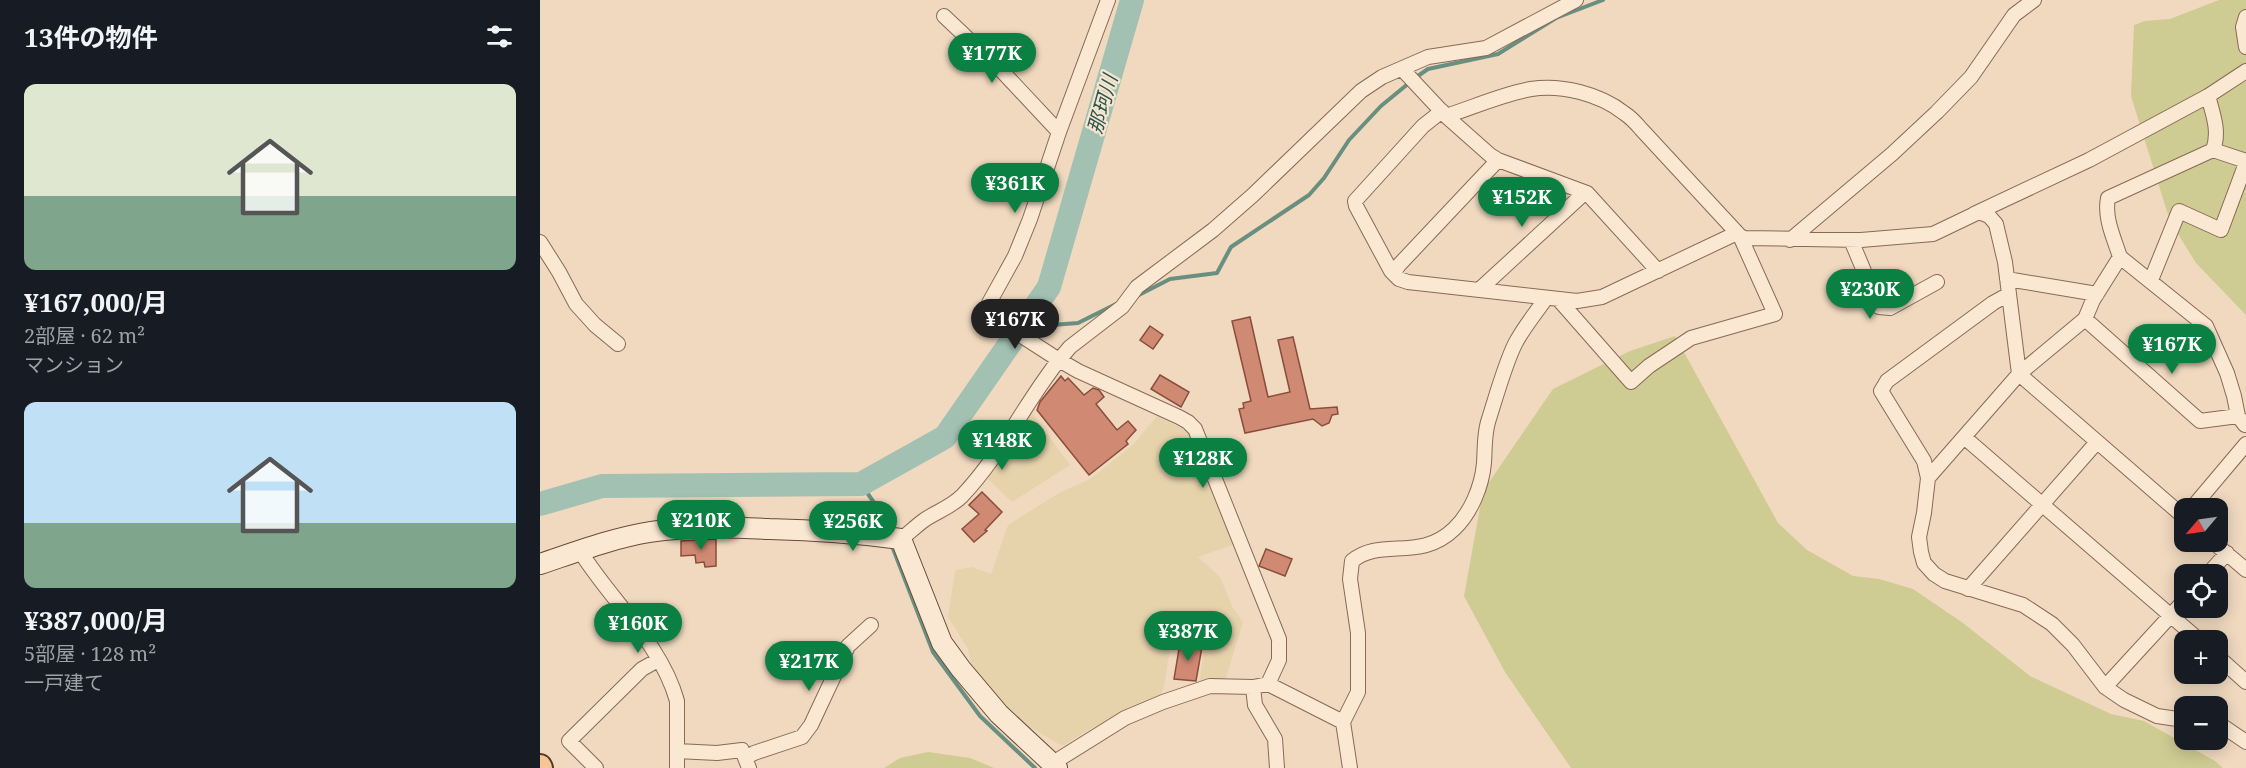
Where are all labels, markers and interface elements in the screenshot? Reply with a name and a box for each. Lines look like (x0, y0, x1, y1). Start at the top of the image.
text: 13件の物件 (24, 19, 157, 55)
icon: filters (483, 20, 516, 53)
pin: ¥177K (950, 33, 1034, 84)
text: ¥177K (962, 39, 1022, 66)
water label: 那珂川 (1081, 70, 1124, 137)
icon: home (216, 123, 324, 231)
pin: ¥361K (973, 163, 1057, 214)
text: ¥361K (985, 169, 1045, 196)
pin: ¥152K (1480, 177, 1564, 228)
text: ¥152K (1492, 183, 1552, 210)
pin: ¥230K (1828, 269, 1912, 320)
text: ¥230K (1840, 275, 1900, 302)
text: ¥167,000/月 (24, 284, 168, 320)
pin: ¥167K (973, 299, 1057, 350)
text: ¥167K (985, 305, 1045, 332)
text: 2部屋 · 62 m² (24, 322, 145, 349)
pin: ¥167K (2130, 324, 2214, 375)
text: ¥167K (2142, 330, 2202, 357)
text: マンション (24, 351, 124, 378)
pin: ¥148K (960, 420, 1044, 471)
text: ¥148K (972, 426, 1032, 453)
pin: ¥128K (1161, 438, 1245, 489)
icon: home (216, 441, 324, 549)
text: ¥128K (1173, 444, 1233, 471)
north arrow (2174, 498, 2228, 552)
map controls (2174, 498, 2228, 750)
pin: ¥210K (659, 500, 743, 551)
pin: ¥256K (811, 501, 895, 552)
text: ¥210K (671, 506, 731, 533)
text: ¥256K (823, 507, 883, 534)
button: locate (2174, 564, 2228, 618)
text: ¥387,000/月 (24, 602, 168, 638)
pin: ¥160K (596, 603, 680, 654)
text: ¥160K (608, 609, 668, 636)
pin: ¥387K (1146, 611, 1230, 662)
text: ¥387K (1158, 617, 1218, 644)
button: + (2174, 630, 2228, 684)
text: 5部屋 · 128 m² (24, 640, 156, 667)
pin: ¥217K (767, 641, 851, 692)
text: ¥217K (779, 647, 839, 674)
text: 一戸建て (24, 669, 104, 696)
button: − (2174, 696, 2228, 750)

